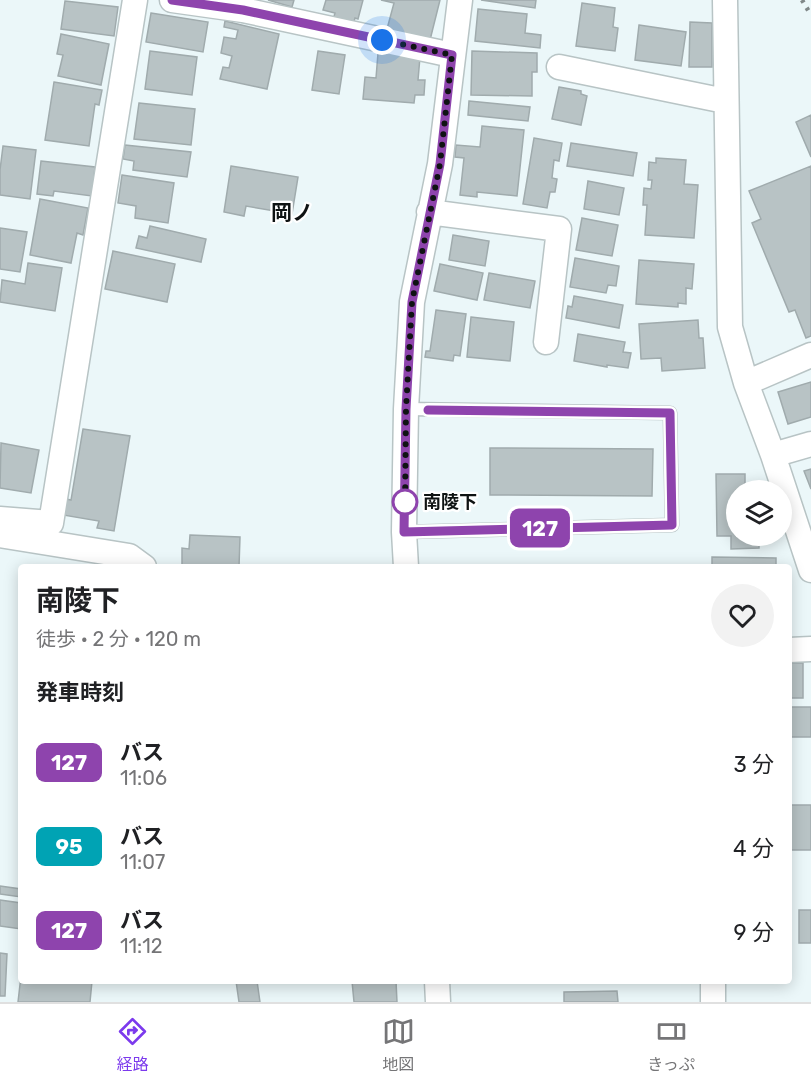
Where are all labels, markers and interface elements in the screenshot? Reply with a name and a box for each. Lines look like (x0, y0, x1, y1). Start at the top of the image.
your location (367, 25, 397, 55)
district label: 岡ノ (271, 200, 313, 225)
map controls (726, 480, 792, 546)
button: layers (726, 480, 792, 546)
marker: 南陵下 (392, 489, 418, 515)
place label: 南陵下 (423, 491, 477, 513)
line badge: 127 (506, 508, 574, 548)
text: 127 (522, 516, 558, 541)
text: 南陵下 (36, 584, 120, 617)
button: heart (711, 584, 774, 647)
text: 徒歩 · 2 分 · 120 m (36, 627, 201, 651)
text: 発車時刻 (36, 679, 124, 706)
text: バス (120, 739, 164, 766)
text: 127 (51, 750, 87, 775)
text: 3 分 (733, 751, 774, 778)
text: 11:06 (120, 766, 167, 790)
text: バス (120, 823, 164, 850)
text: 95 (55, 834, 83, 859)
text: 4 分 (733, 835, 774, 862)
text: 11:07 (120, 850, 165, 874)
text: バス (120, 907, 164, 934)
text: 127 (51, 918, 87, 943)
text: 9 分 (734, 919, 774, 946)
text: 11:12 (120, 934, 163, 958)
tab: 経路 (116, 1015, 149, 1075)
tab: 地図 (382, 1015, 415, 1075)
tab: きっぷ (647, 1015, 695, 1075)

